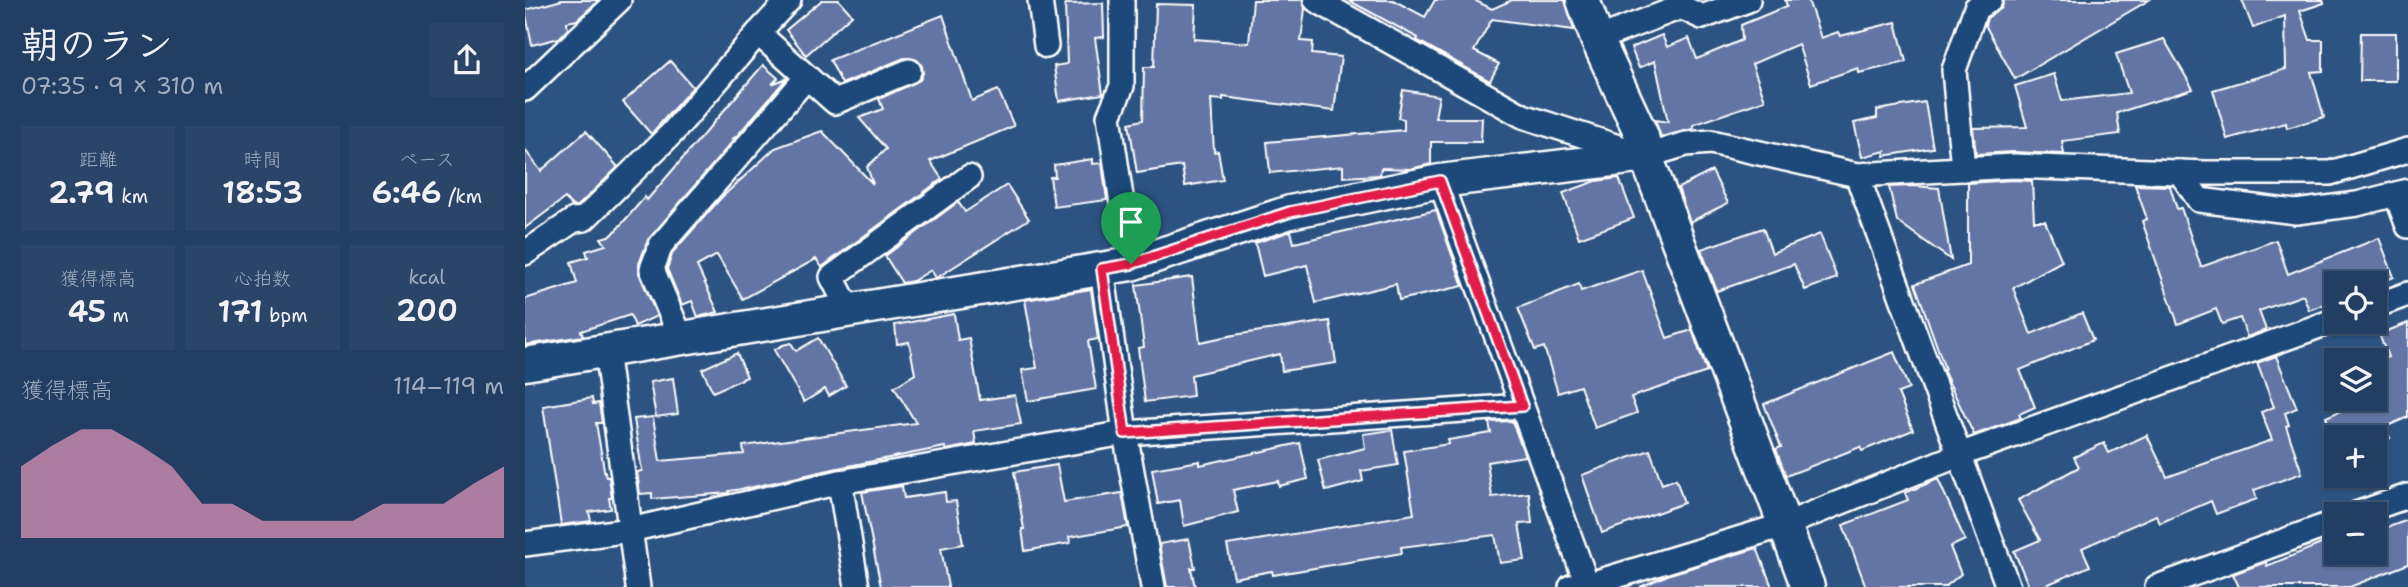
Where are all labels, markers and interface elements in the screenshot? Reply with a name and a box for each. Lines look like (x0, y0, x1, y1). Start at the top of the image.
text: 朝のラン (21, 19, 173, 70)
button: share (430, 23, 504, 97)
text: 07:35 · 9 × 310 m (21, 71, 223, 101)
text: 距離 (79, 147, 117, 172)
text: 時間 (243, 147, 282, 172)
text: ペース (399, 147, 455, 172)
text: 2.79 (48, 172, 115, 213)
text: 18:53 (222, 172, 303, 213)
text: 6:46 (372, 172, 442, 213)
text: km (115, 184, 148, 209)
text: /km (442, 184, 482, 209)
pin (1101, 192, 1161, 264)
icon: arrive (1112, 203, 1150, 241)
text: kcal (408, 265, 445, 290)
text: 獲得標高 (60, 266, 136, 291)
text: 心拍数 (234, 266, 291, 291)
map controls (2324, 271, 2387, 565)
button: locate (2324, 271, 2387, 334)
text: 200 (396, 290, 458, 331)
text: 45 (67, 291, 106, 332)
text: 171 (217, 291, 263, 332)
text: m (106, 303, 129, 328)
text: bpm (263, 303, 308, 328)
button: layers (2324, 348, 2387, 411)
text: 114–119 m (393, 371, 504, 401)
text: 獲得標高 (21, 375, 113, 405)
button: + (2324, 425, 2387, 488)
button: − (2324, 502, 2387, 565)

